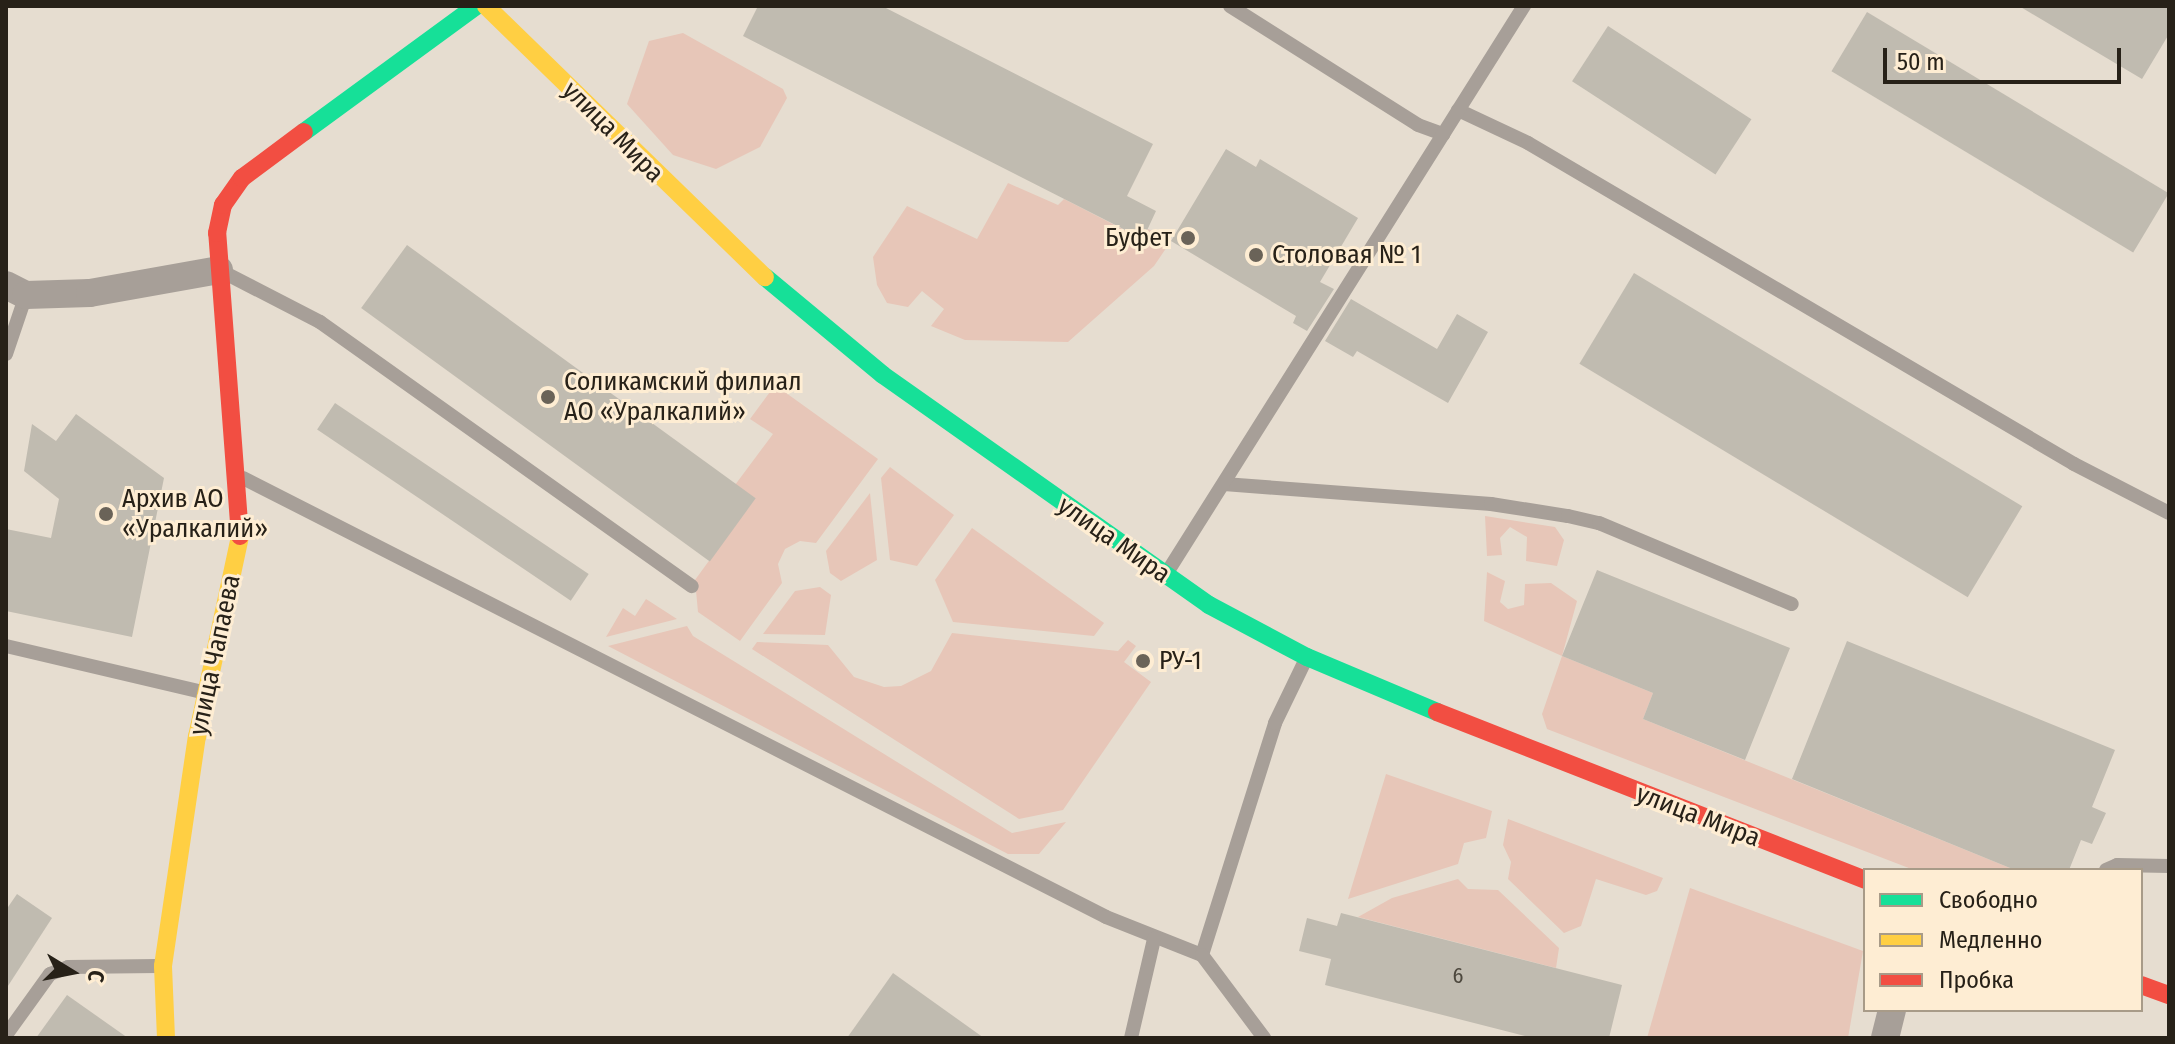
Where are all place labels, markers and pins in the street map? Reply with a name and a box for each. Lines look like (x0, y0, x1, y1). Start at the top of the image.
place label: Буфет (1105, 222, 1172, 254)
marker: Буфет (1179, 229, 1197, 247)
place label: Столовая № 1 (1272, 239, 1421, 271)
marker: Столовая № 1 (1247, 246, 1265, 264)
place label: Соликамский филиал АО «Уралкалий» (564, 366, 802, 428)
marker: Соликамский филиал АО «Уралкалий» (539, 388, 557, 406)
place label: Архив АО «Уралкалий» (122, 483, 268, 544)
marker: Архив АО «Уралкалий» (97, 505, 115, 523)
place label: РУ-1 (1159, 645, 1202, 677)
marker: РУ-1 (1134, 652, 1152, 670)

